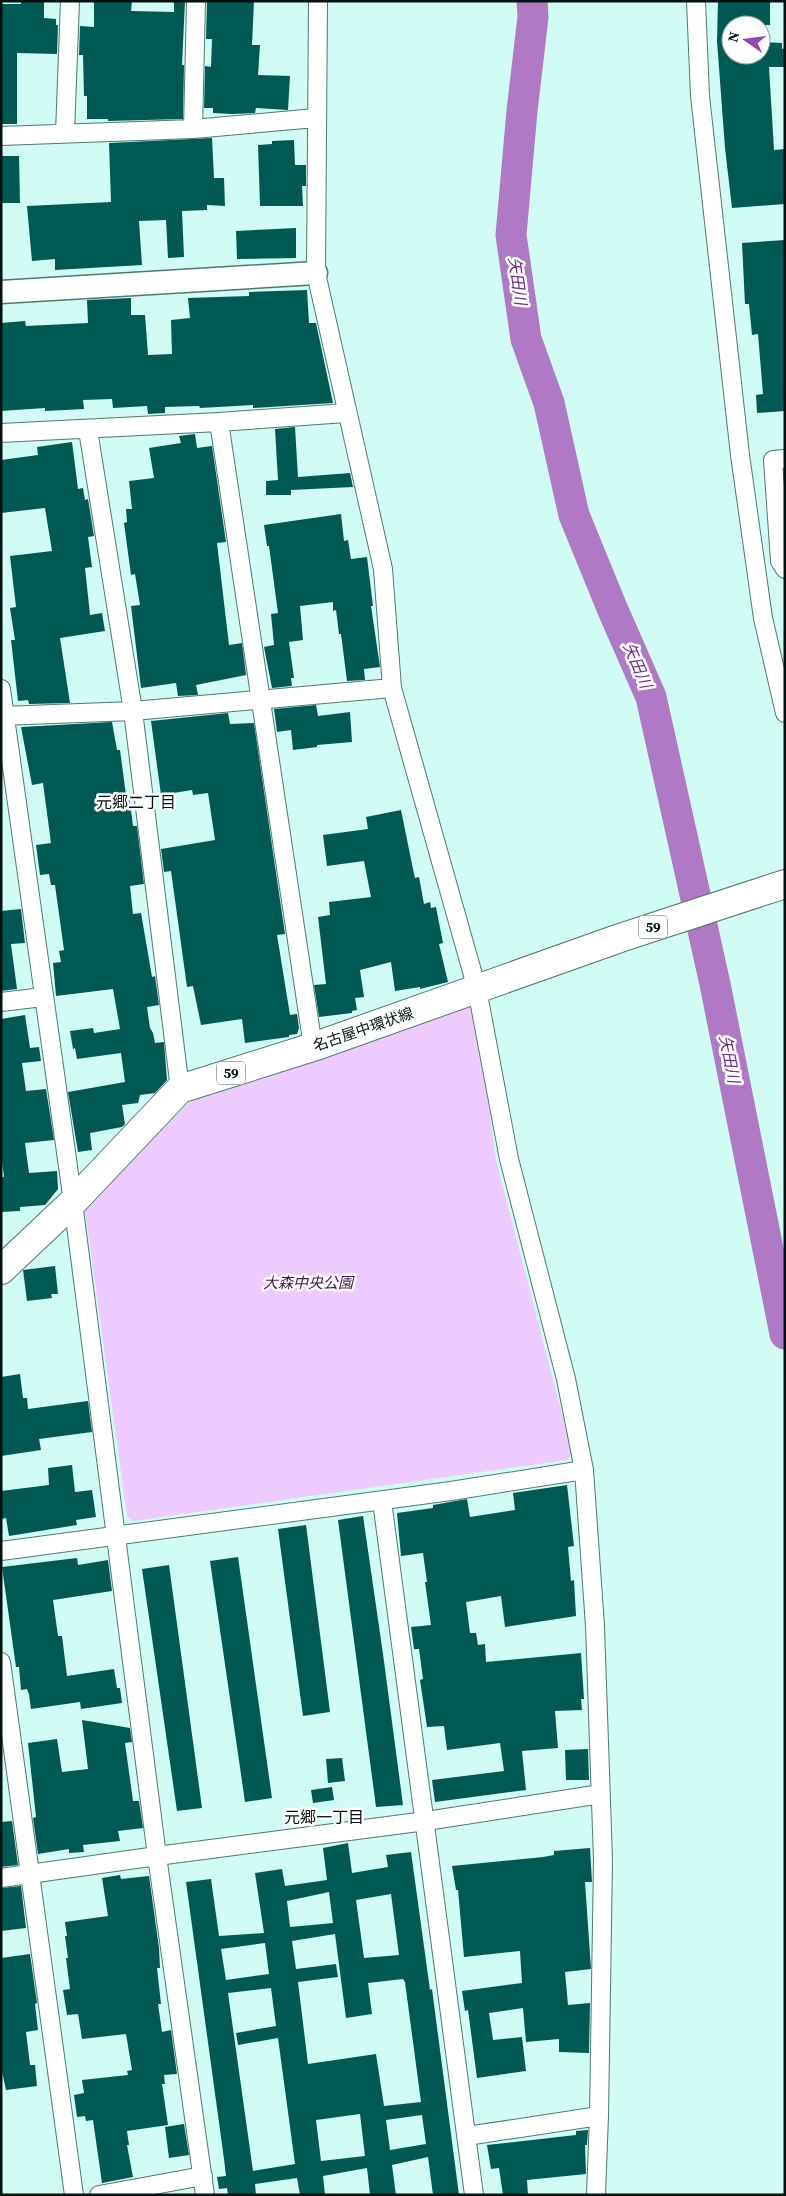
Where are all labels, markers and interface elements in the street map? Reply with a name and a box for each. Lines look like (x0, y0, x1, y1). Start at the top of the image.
north arrow (721, 15, 771, 65)
text: N (722, 29, 744, 44)
water label: 矢田川 (504, 256, 533, 308)
water label: 矢田川 (618, 639, 658, 693)
district label: 元郷二丁目 (96, 791, 176, 813)
road number: 59 (639, 916, 667, 939)
street label: 名古屋中環状線 (310, 1002, 416, 1056)
water label: 矢田川 (715, 1033, 746, 1087)
road number: 59 (217, 1062, 245, 1084)
park label: 大森中央公園 (263, 1272, 355, 1293)
district label: 元郷一丁目 (284, 1806, 364, 1828)

